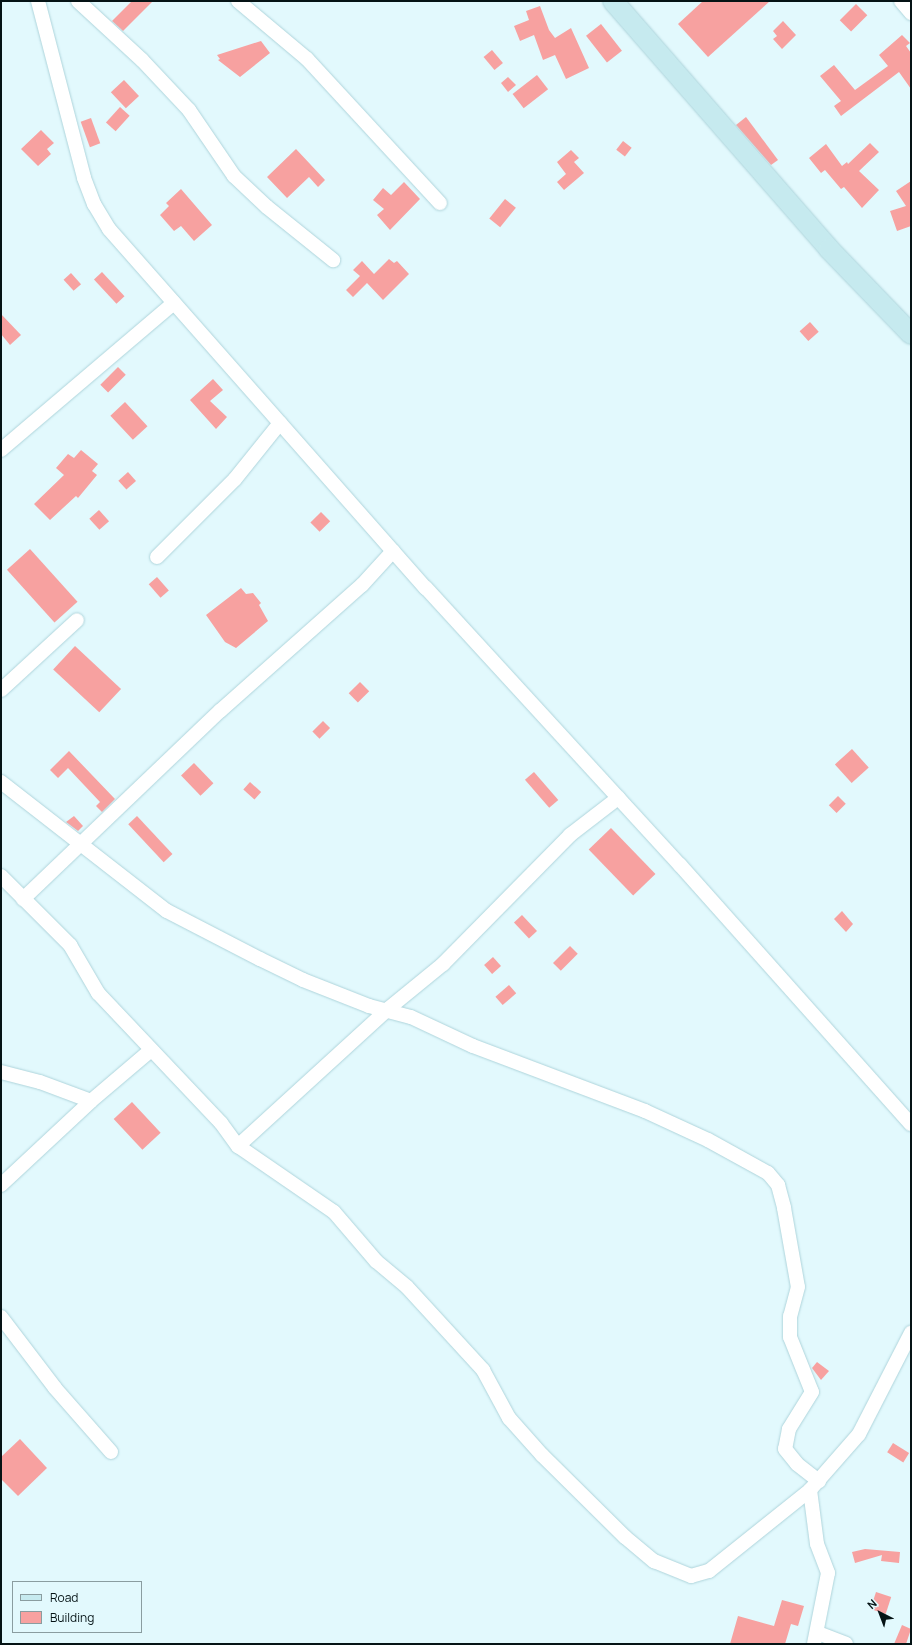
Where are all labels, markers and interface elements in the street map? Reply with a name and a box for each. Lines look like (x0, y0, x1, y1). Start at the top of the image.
legend (12, 1581, 142, 1633)
text: Road (50, 1589, 78, 1606)
north arrow (860, 1593, 900, 1633)
text: N (864, 1595, 880, 1612)
text: Building (50, 1609, 94, 1626)

